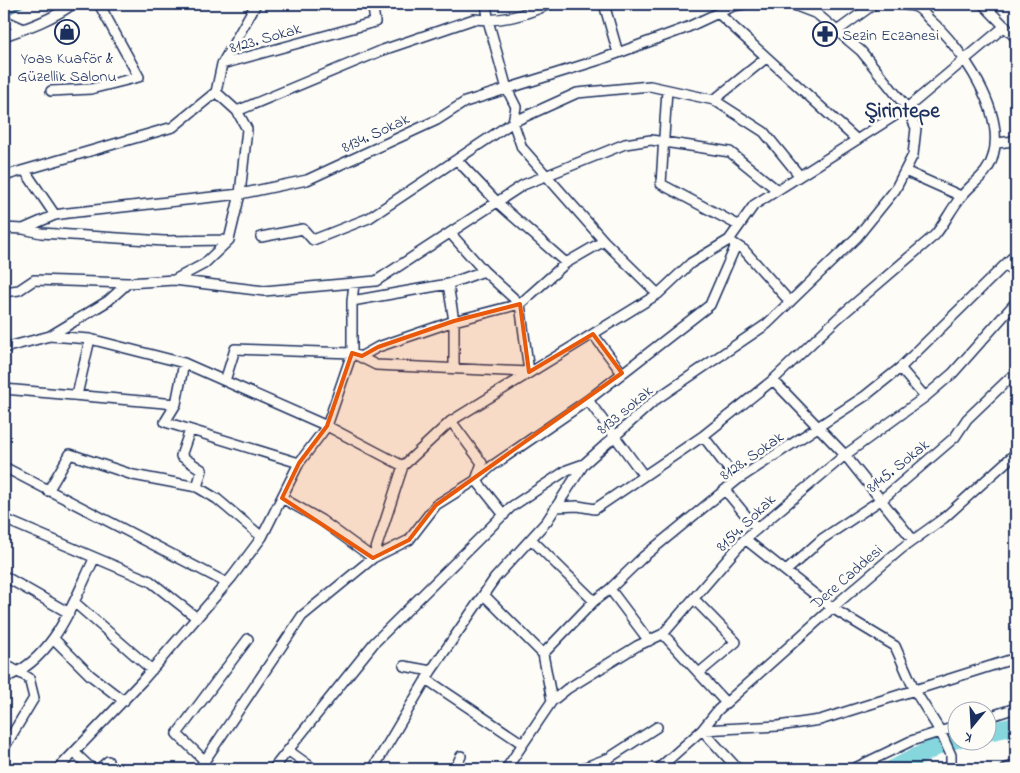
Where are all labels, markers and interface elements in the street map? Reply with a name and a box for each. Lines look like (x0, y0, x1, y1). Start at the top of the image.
street label: 8123. Sokak (227, 17, 305, 61)
shop icon: Yoas Kuaför & Güzellik Salonu (54, 19, 80, 45)
pharmacy icon: Sezin Eczanesi (812, 21, 838, 47)
place label: Sezin Eczanesi (842, 24, 939, 48)
place label: Yoas Kuaför & Güzellik Salonu (17, 47, 117, 89)
district label: Şirintepe (864, 97, 940, 127)
street label: 8134. Sokak (338, 107, 415, 160)
street label: 8133 sokak (592, 379, 659, 441)
street label: 8128. Sokak (715, 425, 790, 487)
street label: 8145. Sokak (862, 433, 936, 499)
street label: 8154. Sokak (711, 488, 782, 558)
street label: Dere Caddesi (805, 539, 889, 616)
north arrow (948, 700, 998, 750)
text: K (961, 726, 975, 748)

